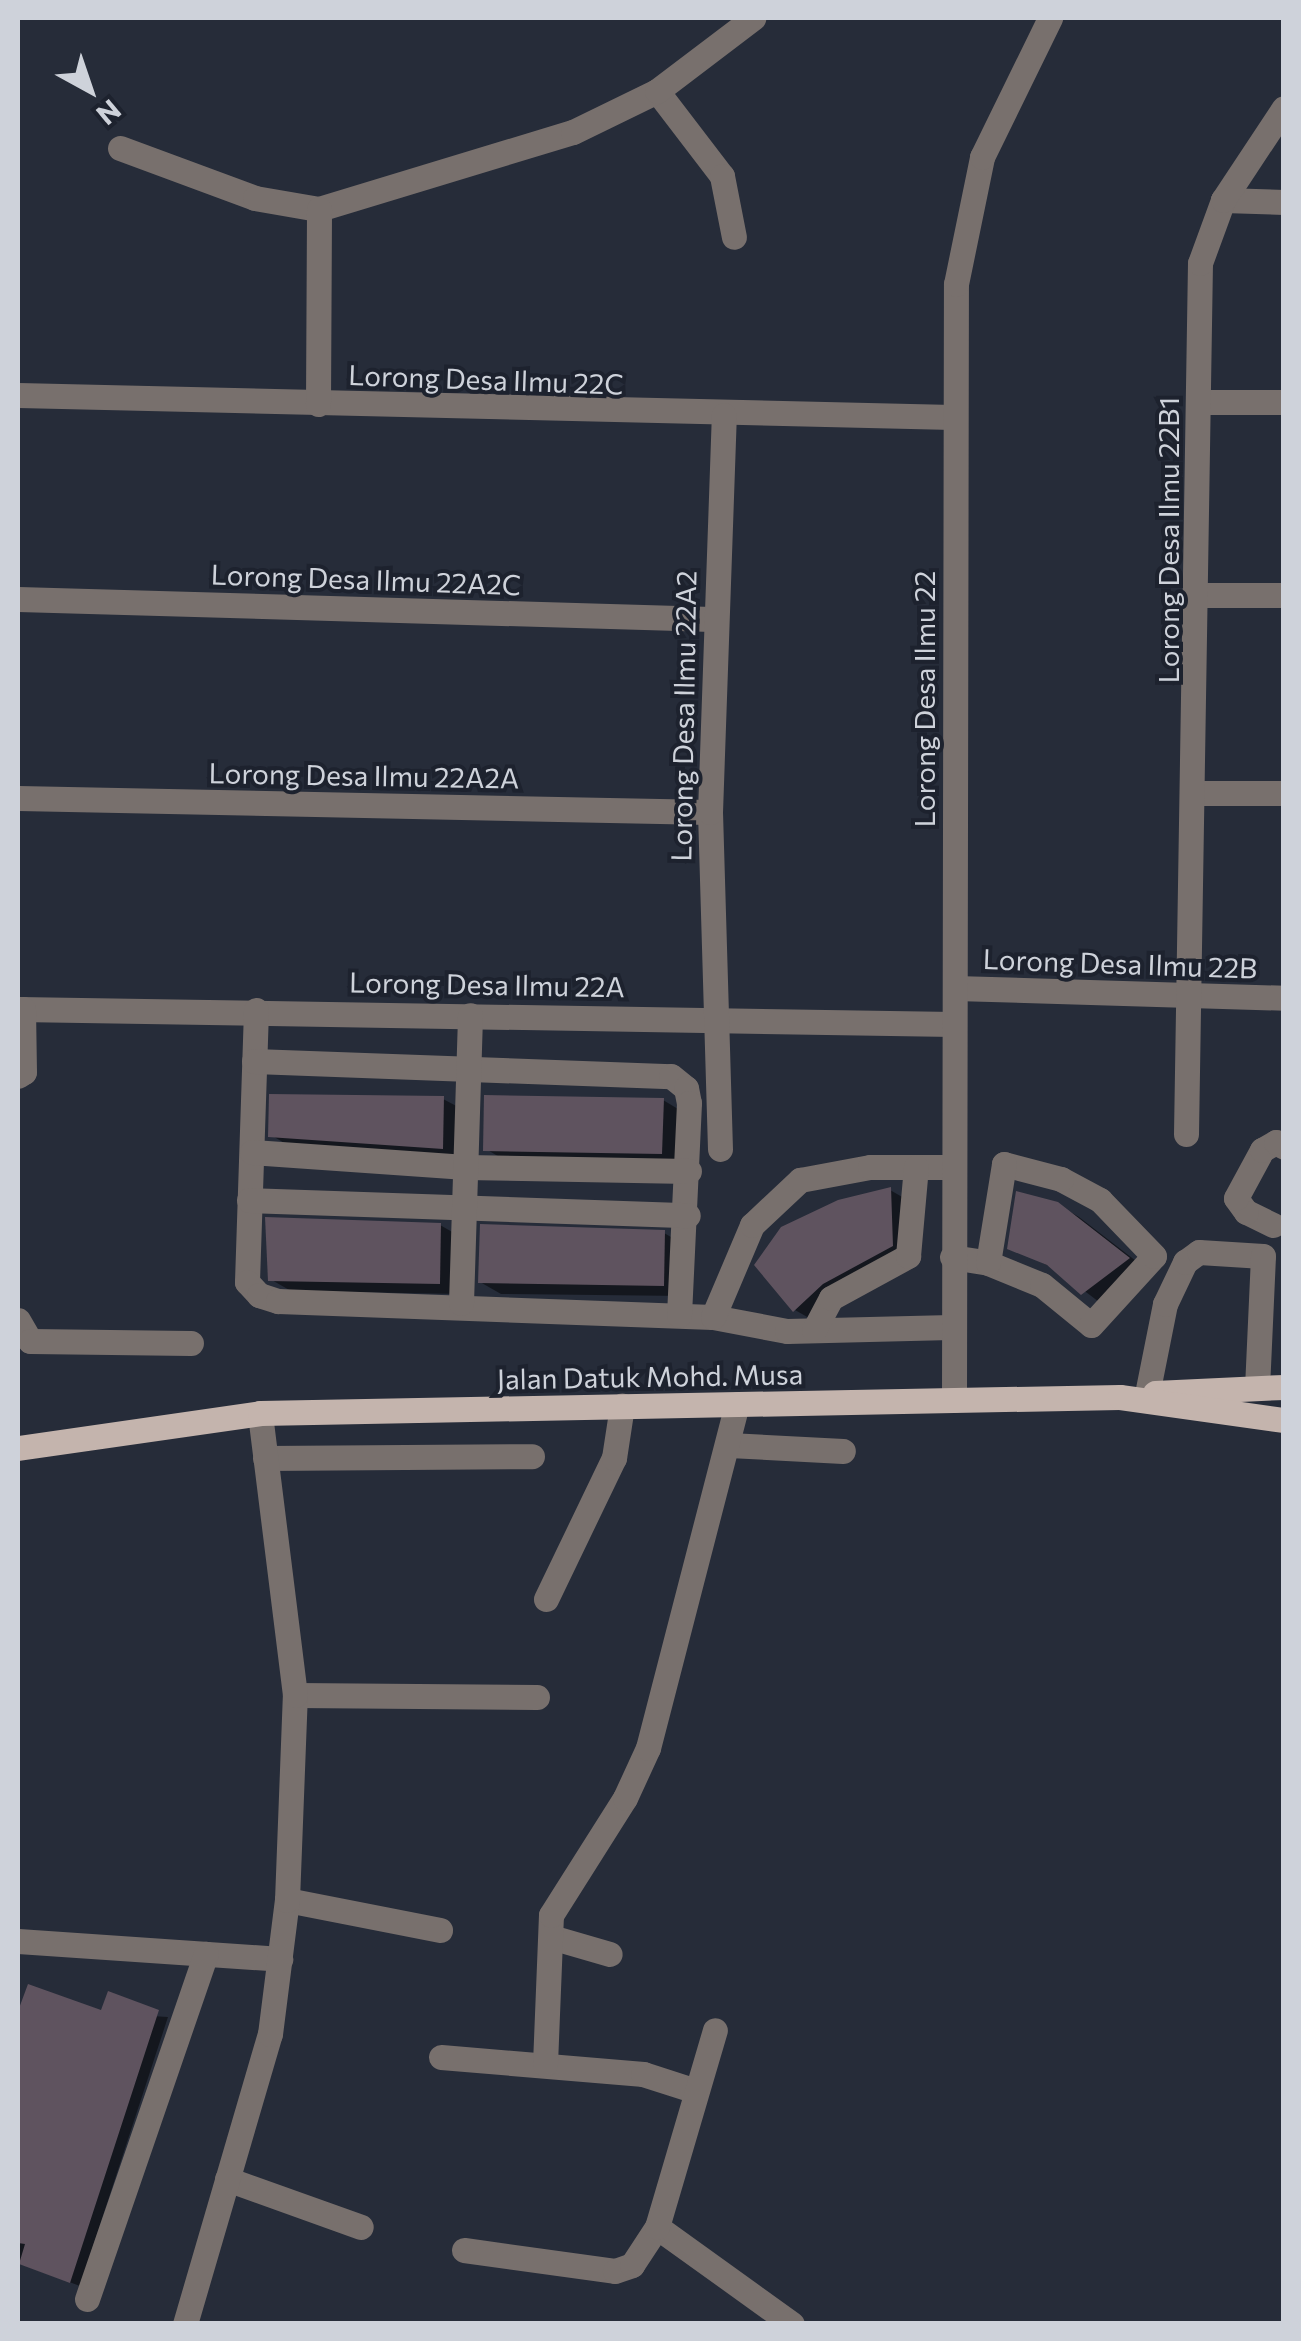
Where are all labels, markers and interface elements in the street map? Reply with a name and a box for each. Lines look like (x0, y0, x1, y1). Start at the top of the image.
north arrow (40, 40, 140, 140)
text: N (90, 93, 128, 133)
street label: Lorong Desa Ilmu 22C (348, 357, 624, 401)
street label: Lorong Desa Ilmu 22B1 (1151, 397, 1185, 683)
street label: Lorong Desa Ilmu 22A2C (210, 557, 522, 601)
street label: Lorong Desa Ilmu 22A2 (664, 570, 702, 862)
street label: Lorong Desa Ilmu 22 (907, 571, 941, 827)
street label: Lorong Desa Ilmu 22A2A (208, 755, 520, 795)
street label: Lorong Desa Ilmu 22B (982, 941, 1258, 985)
street label: Lorong Desa Ilmu 22A (349, 965, 625, 1003)
street label: Jalan Datuk Mohd. Musa (497, 1357, 803, 1395)

